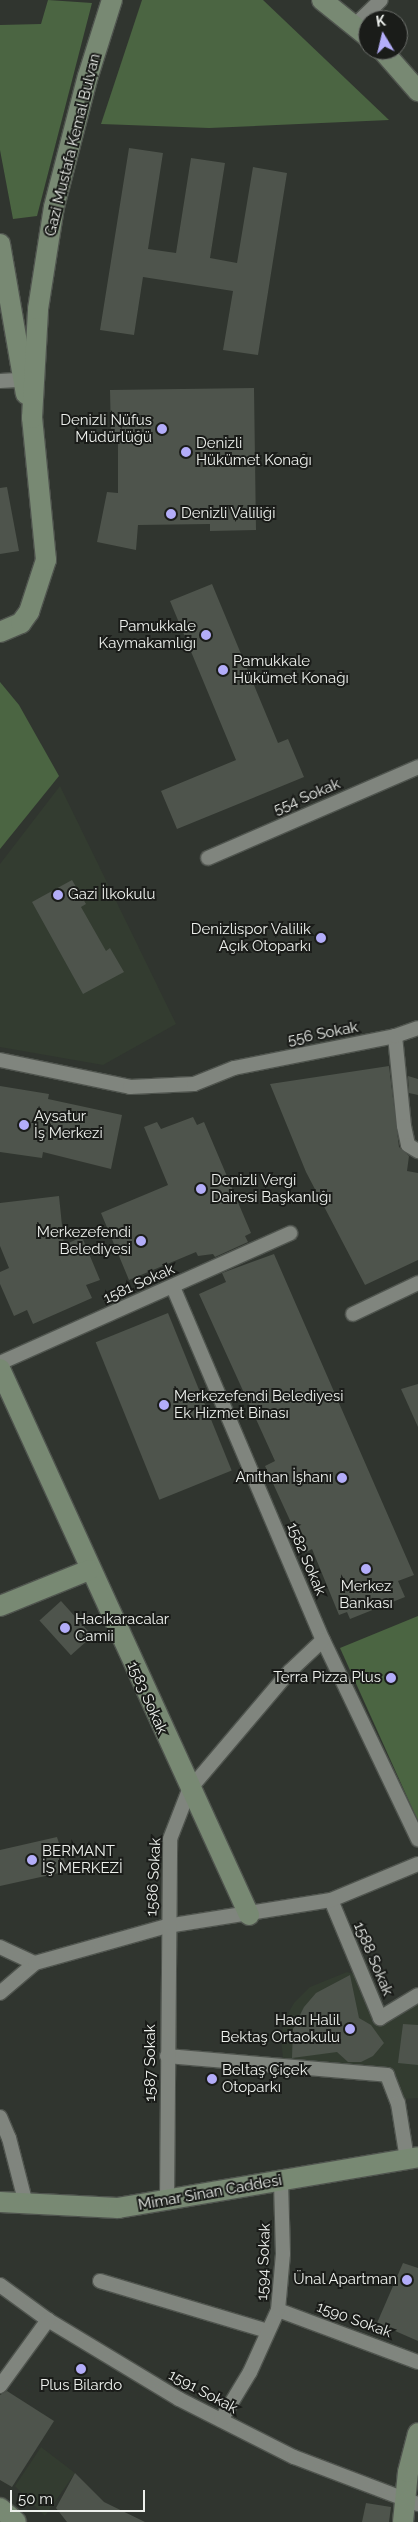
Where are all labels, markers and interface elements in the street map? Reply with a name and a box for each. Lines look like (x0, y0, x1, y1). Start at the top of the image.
north arrow (358, 10, 408, 60)
text: K (375, 13, 387, 30)
street label: Gazi Mustafa Kemal Bulvan (42, 52, 104, 238)
place label: Denizli Nüfus Müdürlüğü (60, 411, 152, 446)
marker: Denizli Nüfus Müdürlüğü (156, 423, 168, 435)
place label: Denizli Hükümet Konağı (196, 434, 312, 469)
marker: Denizli Hükümet Konağı (180, 446, 192, 458)
place label: Denizli Valiliği (181, 505, 276, 523)
marker: Denizli Valiliği (165, 508, 177, 520)
place label: Pamukkale Kaymakamlığı (99, 617, 196, 652)
marker: Pamukkale Kaymakamlığı (200, 629, 212, 641)
place label: Pamukkale Hükümet Konağı (233, 652, 349, 687)
marker: Pamukkale Hükümet Konağı (217, 664, 229, 676)
street label: 554 Sokak (271, 775, 343, 819)
place label: Gazi İlkokulu (68, 886, 156, 904)
marker: Gazi İlkokulu (52, 889, 64, 901)
place label: Denizlispor Valilik Açık Otoparkı (190, 920, 311, 955)
marker: Denizlispor Valilik Açık Otoparkı (315, 932, 327, 944)
street label: 556 Sokak (286, 1018, 360, 1050)
place label: Aysatur İş Merkezi (34, 1107, 103, 1142)
marker: Aysatur İş Merkezi (18, 1119, 30, 1131)
place label: Denizli Vergi Dairesi Başkanlığı (211, 1171, 331, 1206)
marker: Denizli Vergi Dairesi Başkanlığı (195, 1183, 207, 1195)
place label: Merkezefendi Belediyesi (37, 1223, 131, 1258)
marker: Merkezefendi Belediyesi (135, 1235, 147, 1247)
street label: 1581 Sokak (101, 1260, 177, 1308)
place label: Merkezefendi Belediyesi Ek Hizmet Binası (174, 1387, 343, 1422)
marker: Merkezefendi Belediyesi Ek Hizmet Binası (158, 1399, 170, 1411)
place label: Anıthan İşhanı (236, 1469, 332, 1487)
marker: Anıthan İşhanı (336, 1472, 348, 1484)
street label: 1582 Sokak (283, 1520, 329, 1598)
marker: Merkez Bankası (360, 1563, 372, 1575)
place label: Merkez Bankası (339, 1577, 393, 1612)
place label: Hacıkaracalar Camii (75, 1610, 169, 1645)
marker: Hacıkaracalar Camii (59, 1622, 71, 1634)
street label: 1583 Sokak (123, 1659, 171, 1737)
place label: Terra Pizza Plus (273, 1669, 381, 1687)
marker: Terra Pizza Plus (385, 1672, 397, 1684)
street label: 1586 Sokak (143, 1837, 165, 1917)
place label: BERMANT İŞ MERKEZİ (42, 1842, 123, 1877)
marker: BERMANT İŞ MERKEZİ (26, 1854, 38, 1866)
street label: 1588 Sokak (349, 1919, 397, 1999)
place label: Hacı Halil Bektaş Ortaokulu (221, 2011, 340, 2046)
marker: Hacı Halil Bektaş Ortaokulu (344, 2023, 356, 2035)
street label: 1587 Sokak (142, 2024, 160, 2102)
place label: Beltaş Çiçek Otoparkı (222, 2061, 308, 2096)
marker: Beltaş Çiçek Otoparkı (206, 2073, 218, 2085)
street label: Mimar Sinan Caddesi (137, 2171, 283, 2215)
street label: 1594 Sokak (254, 2223, 274, 2301)
place label: Ünal Apartman (292, 2271, 397, 2289)
marker: Ünal Apartman (401, 2274, 413, 2286)
street label: 1590 Sokak (314, 2298, 394, 2342)
marker: Plus Bilardo (75, 2363, 87, 2375)
street label: 1591 Sokak (165, 2366, 241, 2418)
place label: Plus Bilardo (40, 2377, 122, 2395)
scale bar (12, 2480, 148, 2512)
text: 50 m (18, 2490, 53, 2508)

